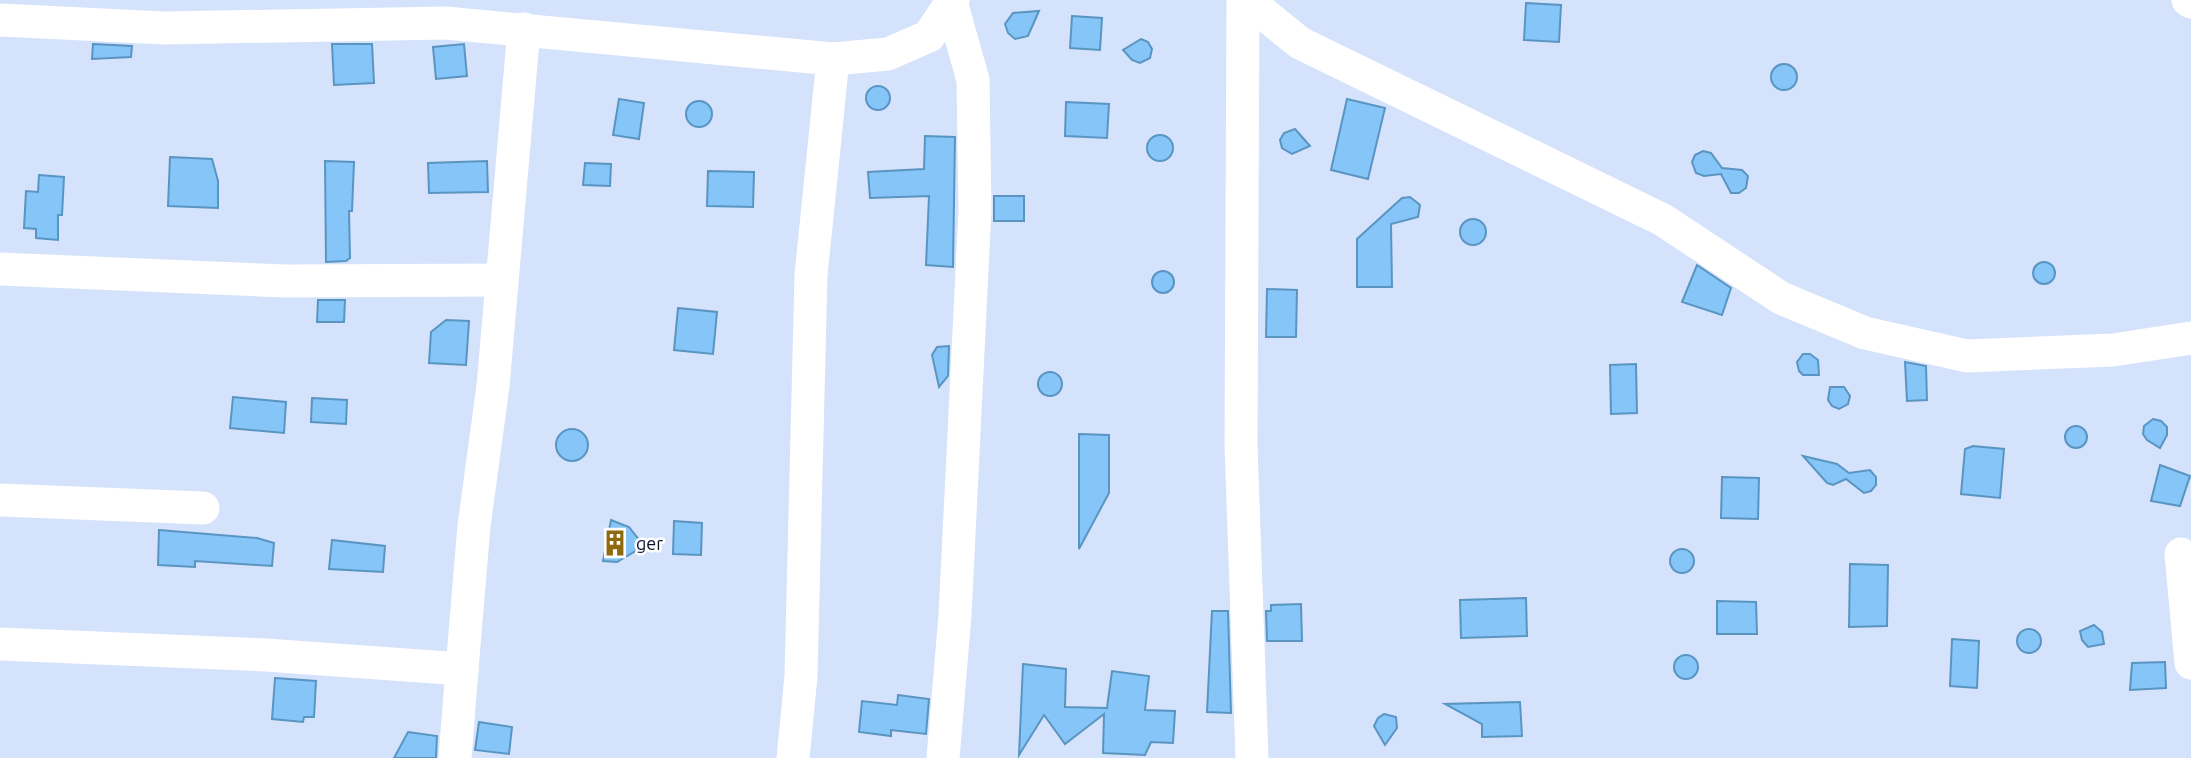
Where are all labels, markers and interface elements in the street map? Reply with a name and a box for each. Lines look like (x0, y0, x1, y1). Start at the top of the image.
building icon: ger (600, 528, 630, 558)
place label: ger (636, 533, 663, 553)

